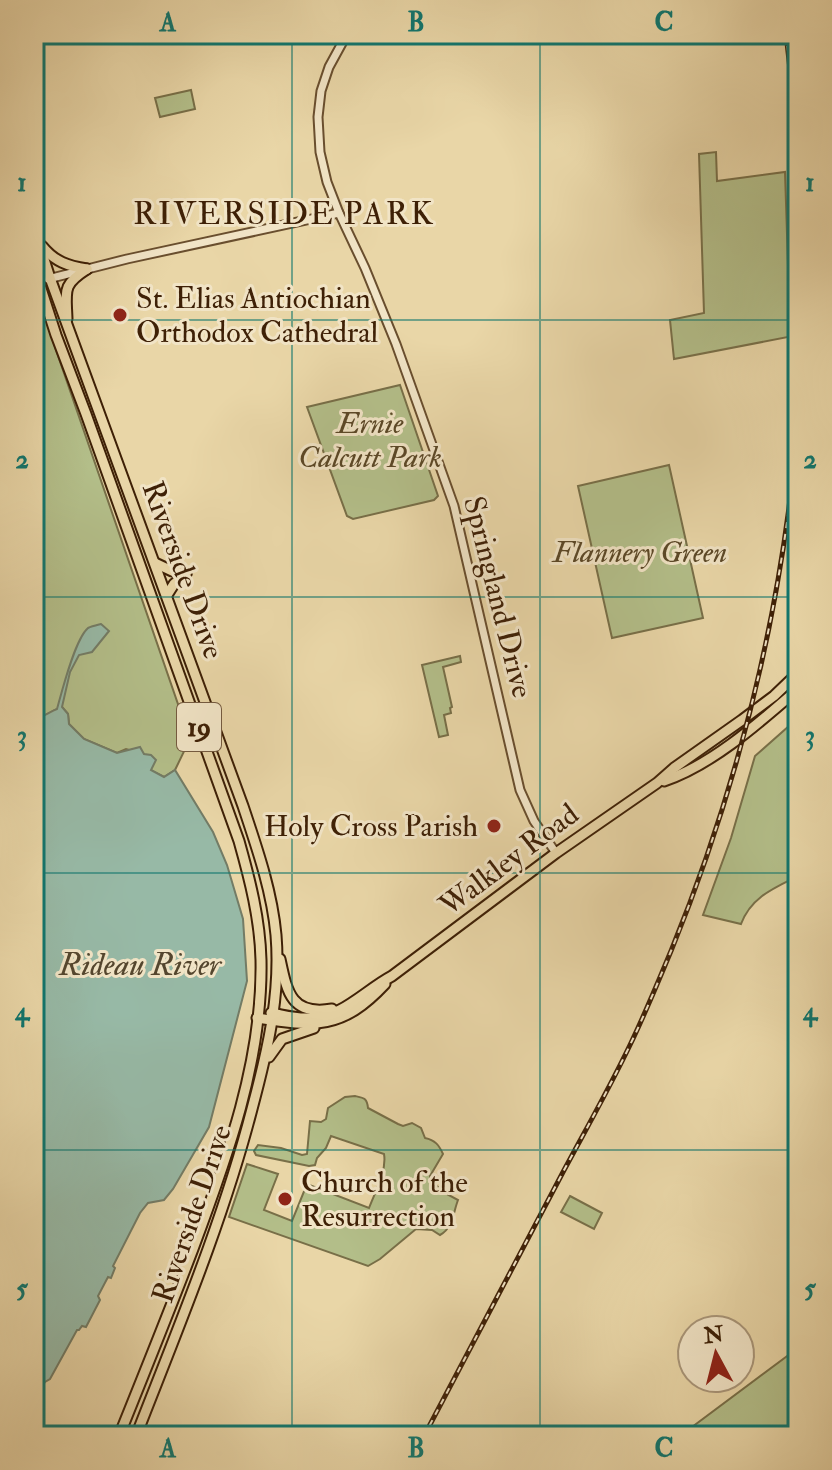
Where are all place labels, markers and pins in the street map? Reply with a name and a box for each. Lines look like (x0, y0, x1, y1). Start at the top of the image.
place label: St. Elias Antiochian Orthodox Cathedral (136, 280, 379, 351)
marker: St. Elias Antiochian Orthodox Cathedral (111, 306, 129, 324)
place label: Holy Cross Parish (264, 808, 478, 845)
marker: Holy Cross Parish (485, 817, 503, 835)
place label: Church of the Resurrection (301, 1164, 468, 1235)
marker: Church of the Resurrection (276, 1190, 294, 1208)

